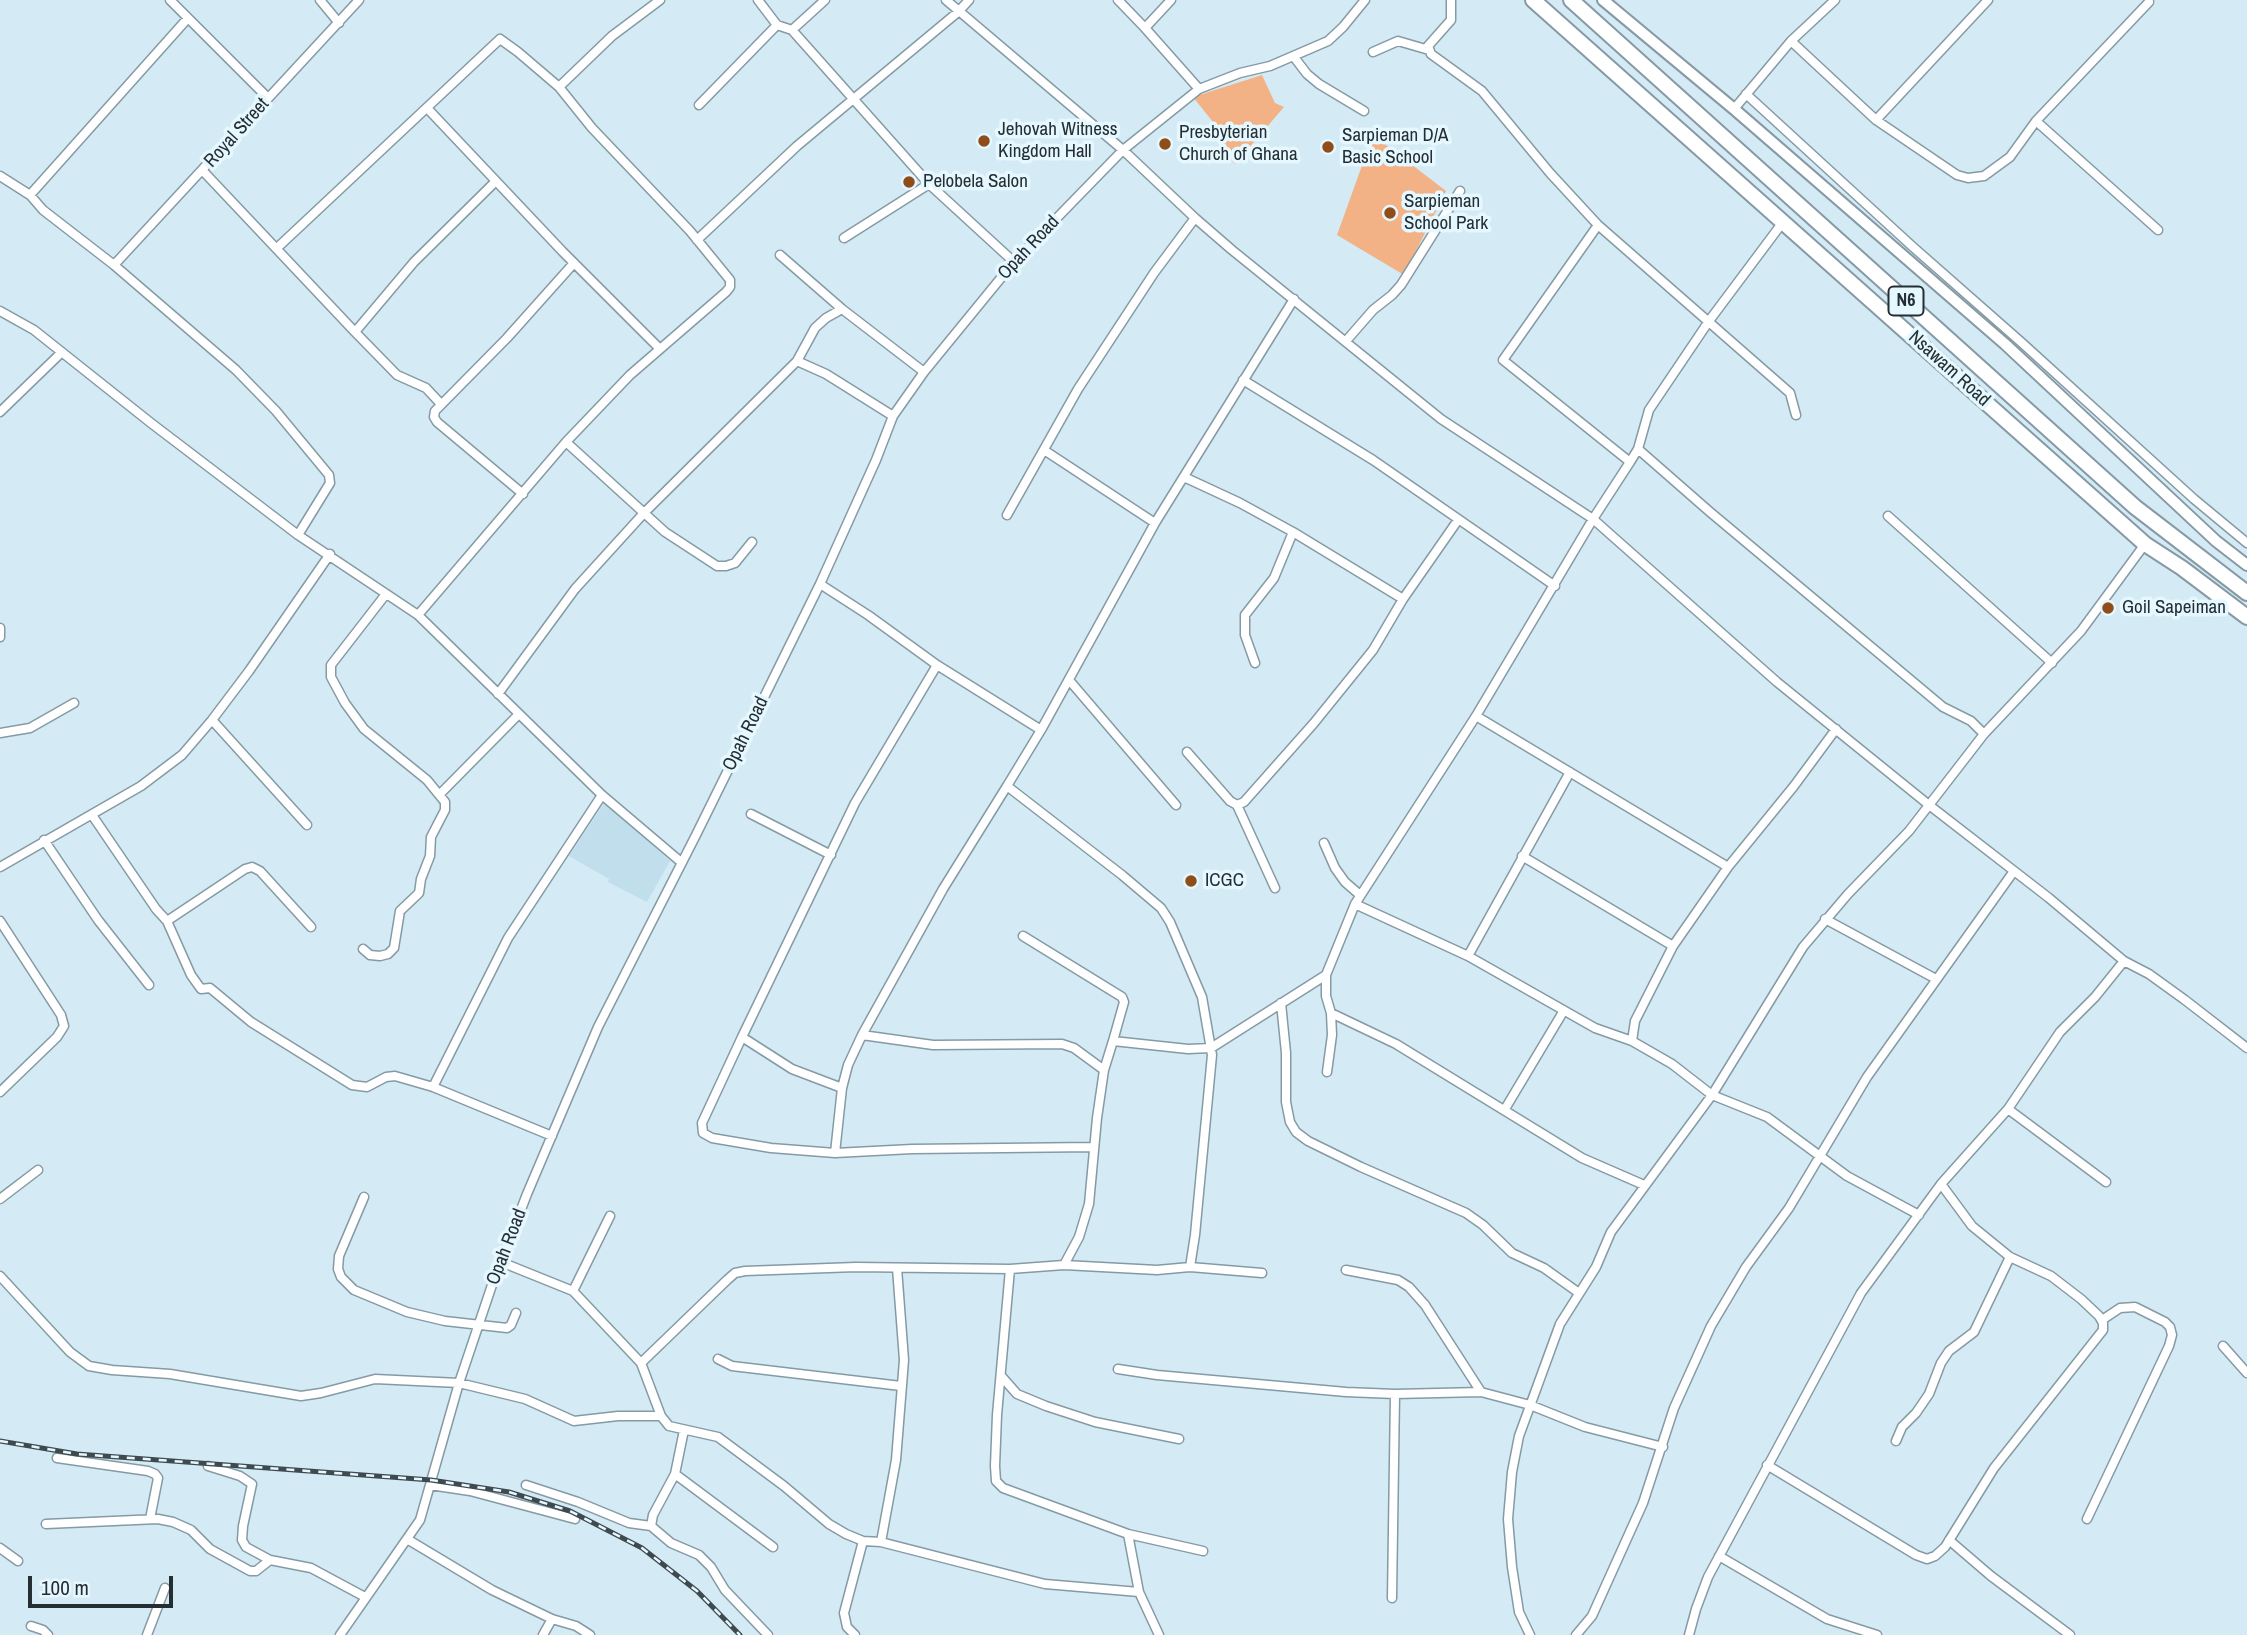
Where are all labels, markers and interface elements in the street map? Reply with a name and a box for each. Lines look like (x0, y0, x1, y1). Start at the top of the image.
street label: Royal Street (200, 94, 274, 172)
place label: Jehovah Witness Kingdom Hall (998, 119, 1118, 163)
place label: Presbyterian Church of Ghana (1179, 122, 1298, 166)
place label: Sarpieman D/A Basic School (1342, 125, 1449, 169)
marker: Jehovah Witness Kingdom Hall (976, 133, 992, 149)
marker: Presbyterian Church of Ghana (1157, 136, 1173, 152)
marker: Sarpieman D/A Basic School (1320, 139, 1336, 155)
place label: Pelobela Salon (923, 171, 1028, 193)
marker: Pelobela Salon (901, 174, 917, 190)
place label: Sarpieman School Park (1404, 191, 1488, 235)
marker: Sarpieman School Park (1382, 205, 1398, 221)
street label: Opah Road (993, 211, 1065, 285)
road number: N6 (1888, 286, 1924, 316)
street label: Nsawam Road (1903, 326, 1995, 412)
place label: Goil Sapeiman (2122, 597, 2226, 619)
marker: Goil Sapeiman (2100, 600, 2116, 616)
street label: Opah Road (718, 693, 774, 775)
place label: ICGC (1205, 870, 1244, 892)
marker: ICGC (1183, 873, 1199, 889)
street label: Opah Road (482, 1206, 532, 1288)
scale bar (32, 1562, 177, 1606)
text: 100 m (41, 1573, 89, 1602)

